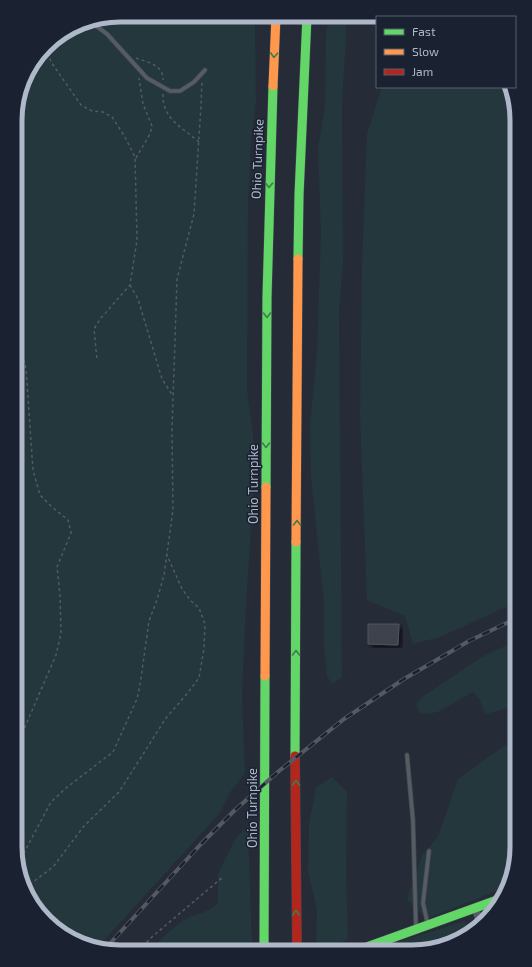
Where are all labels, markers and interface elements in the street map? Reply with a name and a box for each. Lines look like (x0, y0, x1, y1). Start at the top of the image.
legend (376, 16, 516, 88)
text: Fast (412, 24, 436, 38)
text: Slow (412, 44, 439, 58)
one-way arrow (270, 52, 278, 58)
text: Jam (412, 64, 433, 78)
street label: Ohio Turnpike (248, 119, 266, 199)
one-way arrow (265, 182, 273, 188)
one-way arrow (263, 312, 271, 318)
one-way arrow (262, 442, 270, 448)
street label: Ohio Turnpike (245, 444, 261, 524)
one-way arrow (293, 520, 301, 526)
one-way arrow (292, 650, 300, 656)
street label: Ohio Turnpike (244, 768, 260, 848)
one-way arrow (292, 780, 300, 786)
one-way arrow (292, 910, 300, 916)

